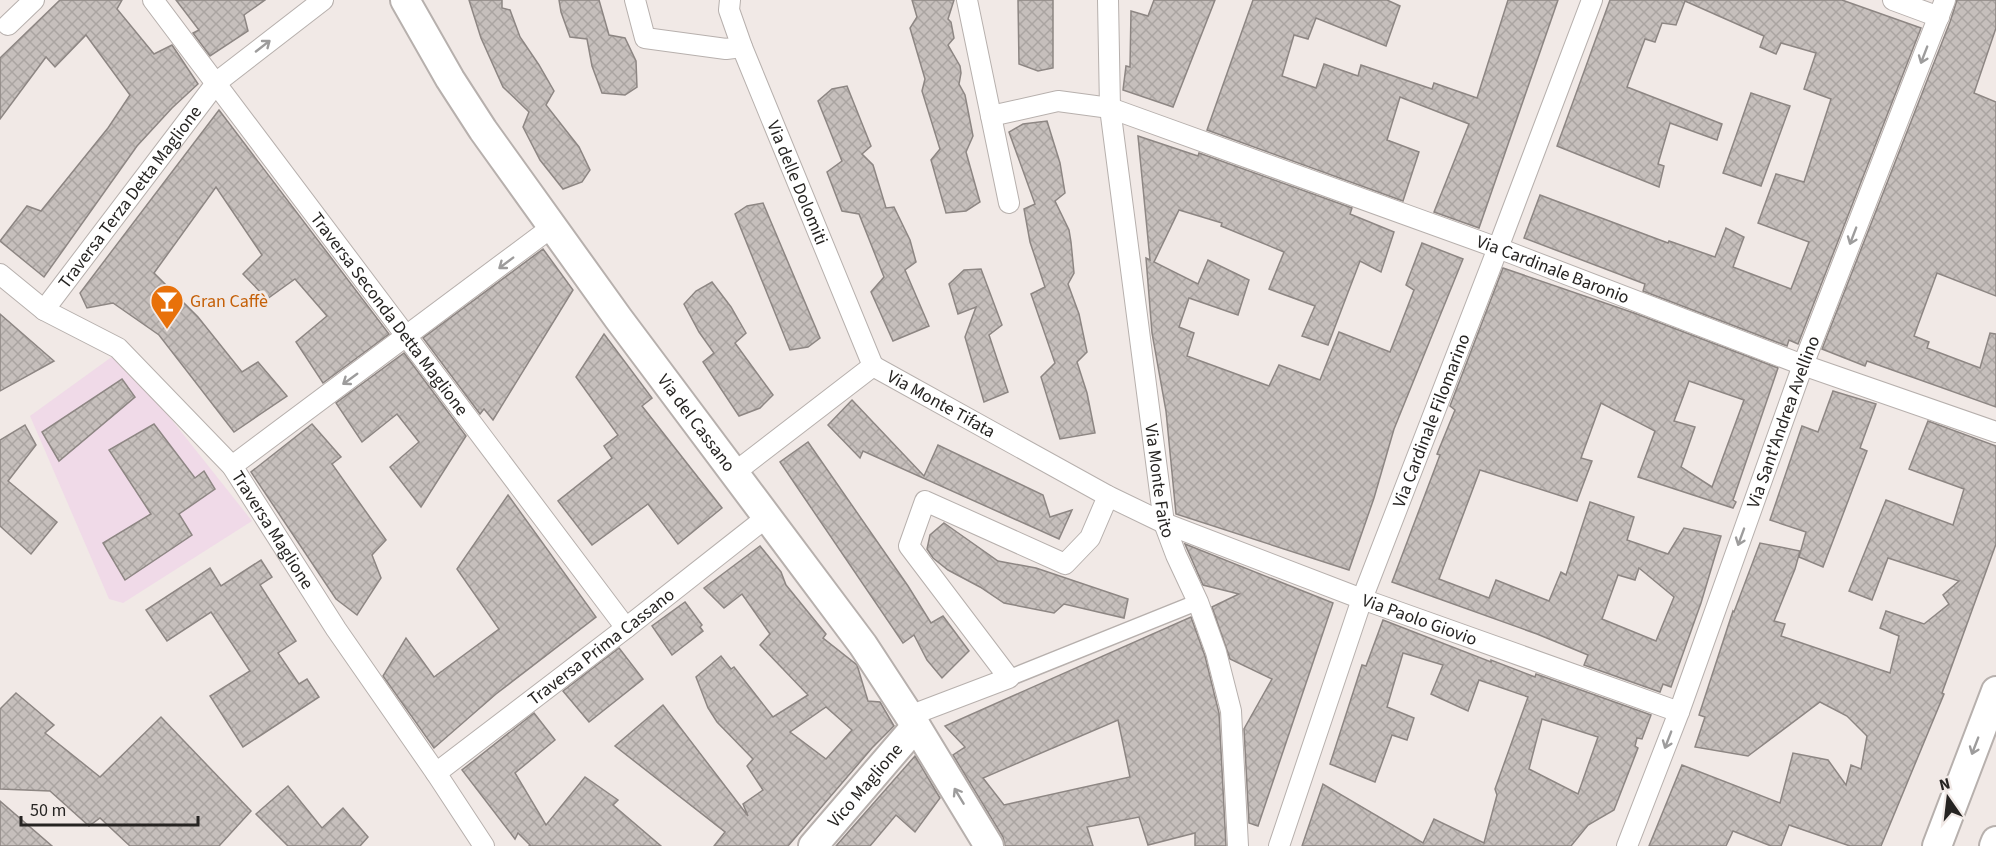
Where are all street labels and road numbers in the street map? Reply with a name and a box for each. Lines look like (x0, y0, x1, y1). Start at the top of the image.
street label: Traversa Terza Detta Maglione (53, 100, 208, 294)
street label: Via delle Dolomiti (761, 117, 834, 249)
street label: Traversa Seconda Detta Maglione (304, 207, 474, 421)
street label: Via Cardinale Baronio (1473, 229, 1633, 310)
street label: Via Cardinale Filomarino (1387, 330, 1477, 511)
street label: Via Sant'Andrea Avellino (1741, 332, 1826, 512)
street label: Via Monte Tifata (882, 364, 1000, 444)
street label: Via del Cassano (651, 369, 741, 477)
street label: Via Monte Faito (1138, 422, 1180, 542)
street label: Traversa Maglione (225, 466, 320, 594)
street label: Traversa Prima Cassano (523, 582, 680, 711)
street label: Via Paolo Giovio (1359, 588, 1480, 652)
street label: Vico Maglione (822, 738, 909, 833)

